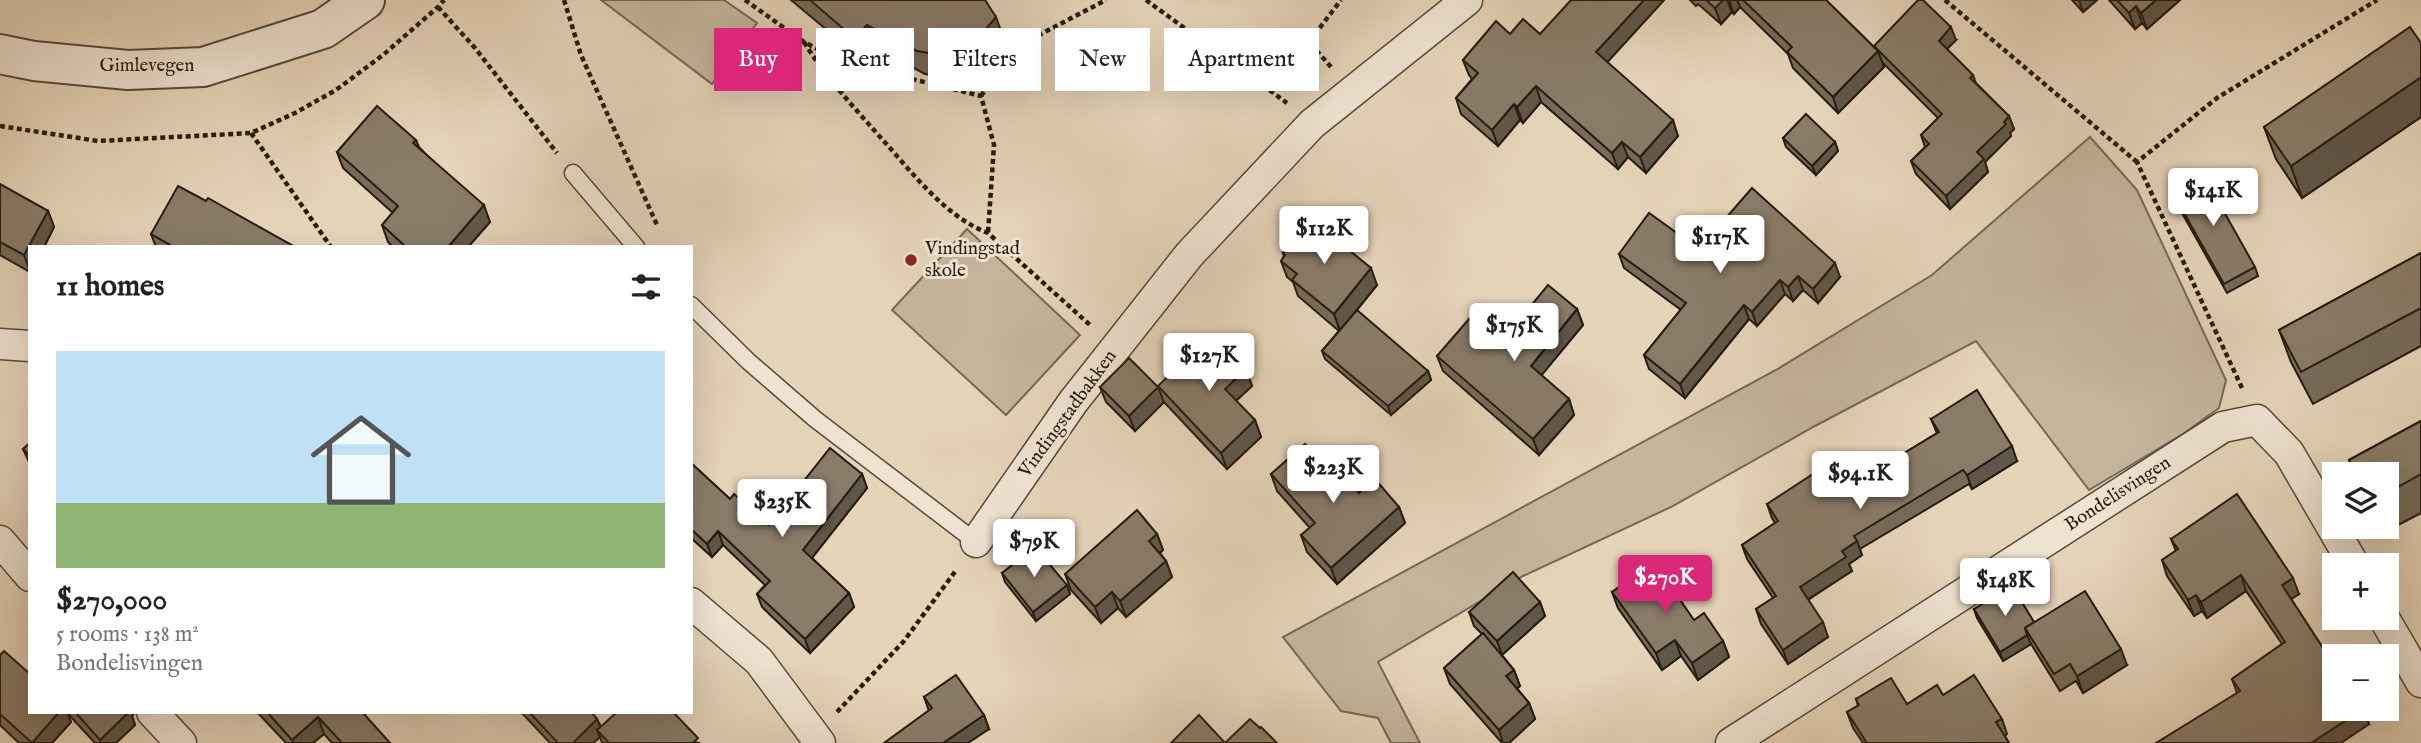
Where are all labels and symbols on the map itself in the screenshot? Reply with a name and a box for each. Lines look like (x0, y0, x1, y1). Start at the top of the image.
street label: Gimlevegen (100, 54, 194, 78)
pin: $141K (2164, 168, 2262, 228)
pin: $112K (1275, 206, 1373, 266)
pin: $117K (1671, 216, 1769, 275)
place label: Vindingstad skole (924, 237, 1021, 283)
marker: Vindingstad skole (903, 252, 919, 268)
pin: $175K (1465, 304, 1563, 363)
pin: $127K (1160, 334, 1258, 393)
street label: Vindingstadbakken (1013, 345, 1122, 483)
pin: $223K (1284, 446, 1382, 505)
street label: Bondelisvingen (2061, 451, 2175, 537)
pin: $94.1K (1803, 452, 1917, 511)
pin: $235K (733, 480, 831, 539)
pin: $79K (993, 520, 1075, 579)
pin: $270K (1616, 556, 1714, 615)
pin: $148K (1956, 558, 2054, 618)

